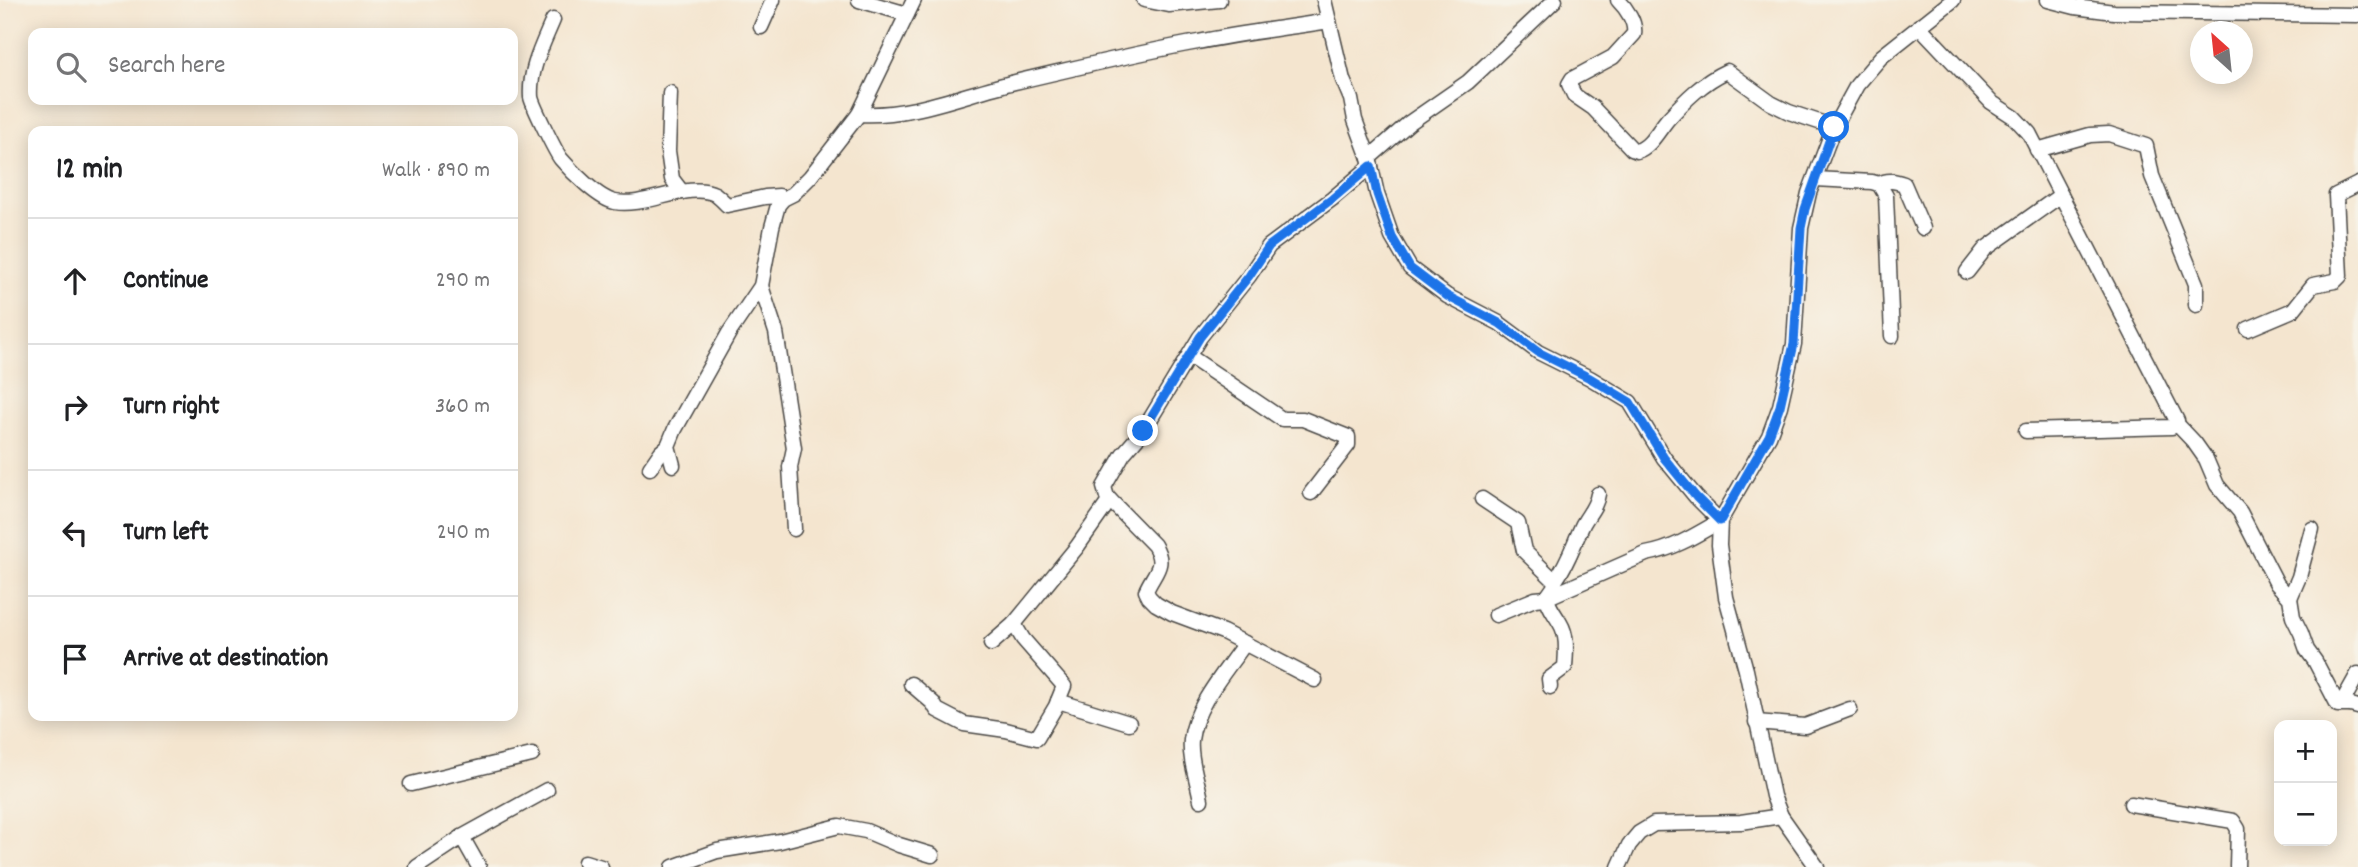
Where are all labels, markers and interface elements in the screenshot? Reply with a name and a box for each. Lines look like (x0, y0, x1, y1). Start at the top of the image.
north arrow (2190, 21, 2253, 84)
search box (28, 28, 518, 105)
icon: search (52, 48, 90, 86)
text: Search here (108, 48, 226, 85)
route start (1818, 111, 1849, 142)
text: 12 min (56, 150, 123, 193)
text: Walk · 890 m (382, 155, 490, 188)
icon: ahead (56, 262, 94, 300)
text: Continue (123, 263, 208, 300)
text: 290 m (436, 265, 490, 298)
icon: right (56, 388, 94, 426)
text: Turn right (123, 389, 220, 426)
text: 360 m (435, 391, 490, 424)
route end (1127, 415, 1158, 446)
icon: left (56, 514, 94, 552)
text: Turn left (123, 515, 209, 552)
text: 240 m (437, 517, 490, 550)
icon: arrive (56, 640, 94, 678)
text: Arrive at destination (123, 641, 328, 678)
map controls (2274, 720, 2337, 846)
button: + (2274, 720, 2337, 783)
button: − (2274, 783, 2337, 846)

